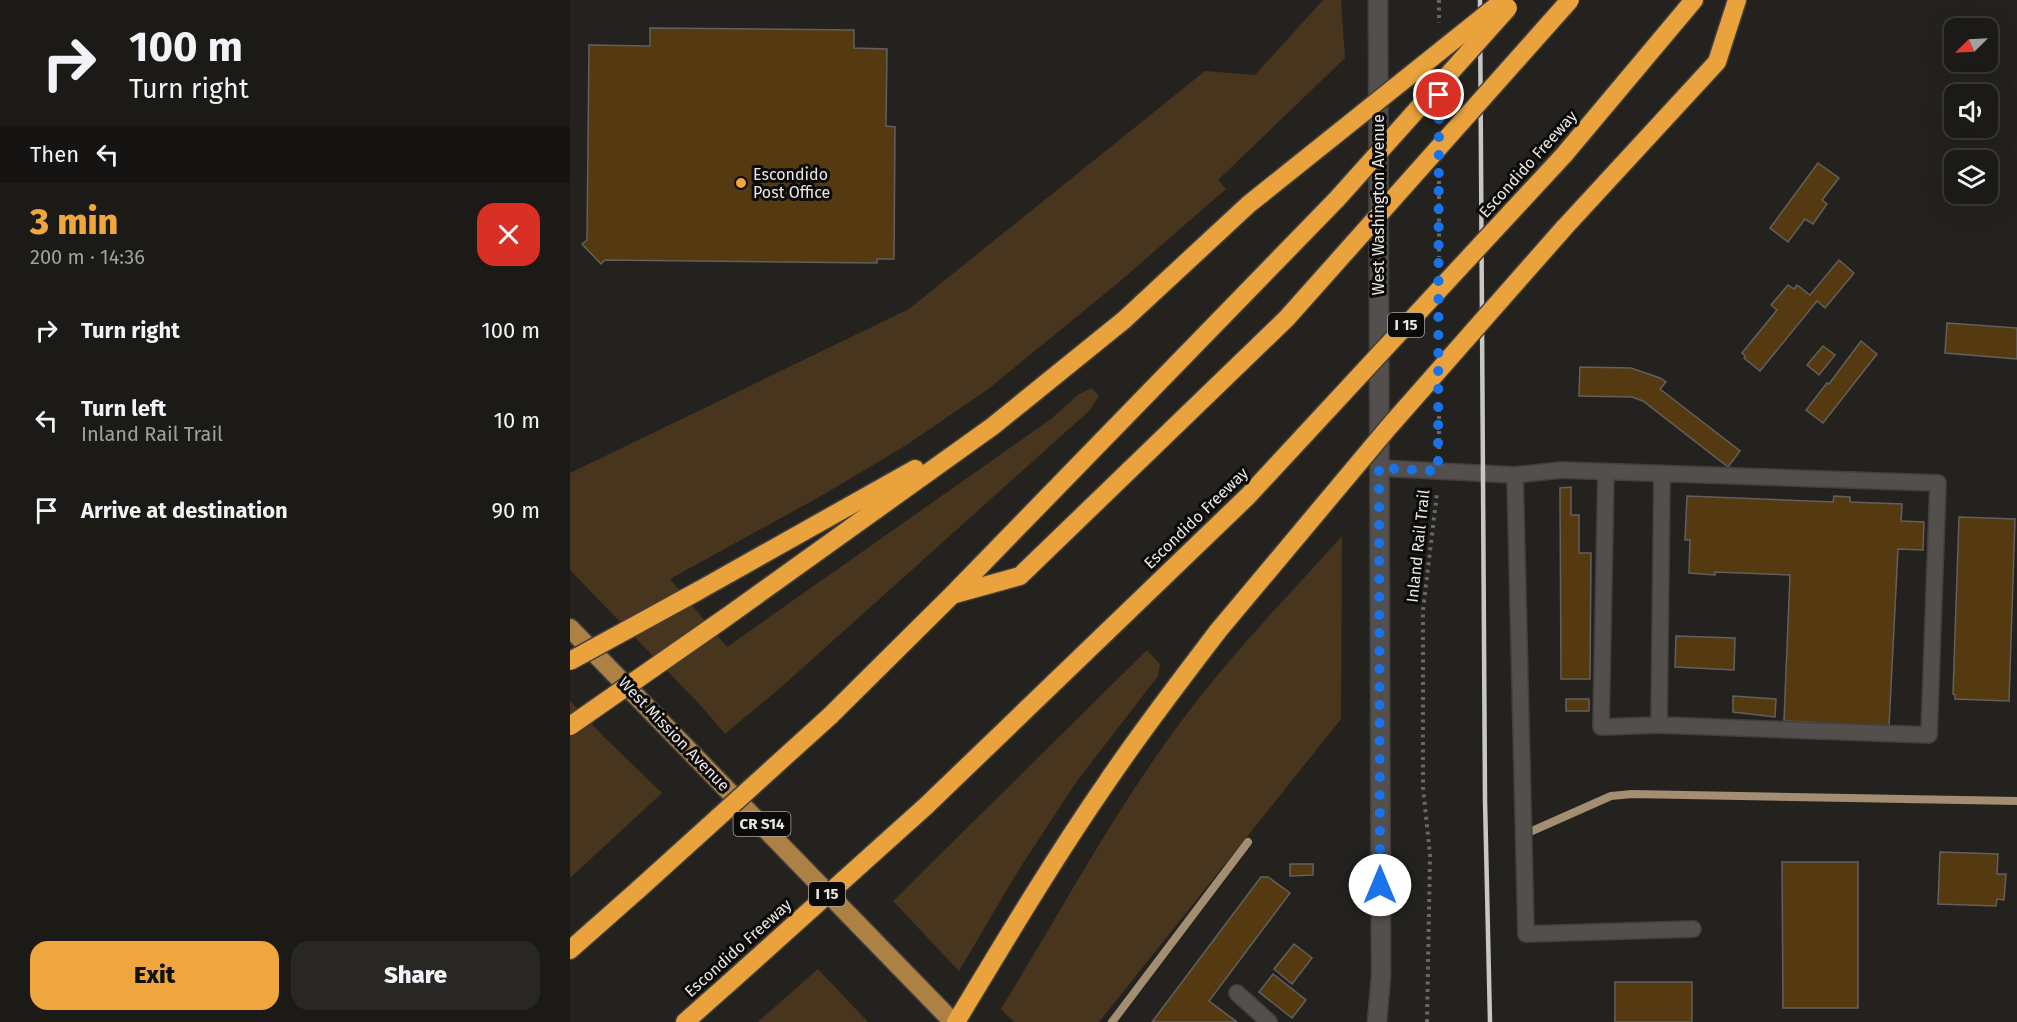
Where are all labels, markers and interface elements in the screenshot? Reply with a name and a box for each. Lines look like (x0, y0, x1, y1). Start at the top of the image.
north arrow (1944, 18, 1998, 72)
map controls (1944, 18, 1998, 204)
text: 100 m (129, 22, 243, 72)
icon: right (30, 24, 108, 102)
pin (1413, 69, 1464, 120)
text: Turn right (129, 73, 249, 105)
icon: arrive (1422, 78, 1455, 111)
button: sound (1944, 84, 1998, 138)
street label: Escondido Freeway (1475, 107, 1581, 221)
street label: West Washington Avenue (1369, 114, 1388, 296)
icon: left (91, 138, 124, 171)
text: Then (30, 141, 79, 168)
button: layers (1944, 150, 1998, 204)
place label: Escondido Post Office (753, 165, 830, 202)
marker: Escondido Post Office (734, 176, 748, 190)
text: 3 min (30, 200, 118, 244)
button: close (477, 203, 540, 266)
text: 200 m · 14:36 (30, 245, 145, 269)
road number: I 15 (1388, 313, 1424, 337)
icon: right (30, 314, 63, 347)
text: Turn right (81, 317, 180, 344)
text: 100 m (481, 317, 540, 344)
text: Turn left (81, 395, 166, 422)
icon: left (30, 404, 63, 437)
text: 10 m (494, 407, 540, 434)
text: Inland Rail Trail (81, 422, 223, 446)
street label: Escondido Freeway (1140, 463, 1252, 573)
street label: Inland Rail Trail (1403, 488, 1433, 603)
icon: arrive (30, 494, 63, 527)
text: Arrive at destination (81, 497, 288, 524)
text: 90 m (491, 497, 540, 524)
street label: West Mission Avenue (615, 673, 733, 795)
road number: CR S14 (734, 812, 790, 836)
position arrow (1348, 853, 1412, 917)
road number: I 15 (809, 882, 845, 906)
street label: Escondido Freeway (681, 895, 795, 1001)
button: Exit (30, 941, 279, 1010)
button: Share (291, 941, 540, 1010)

